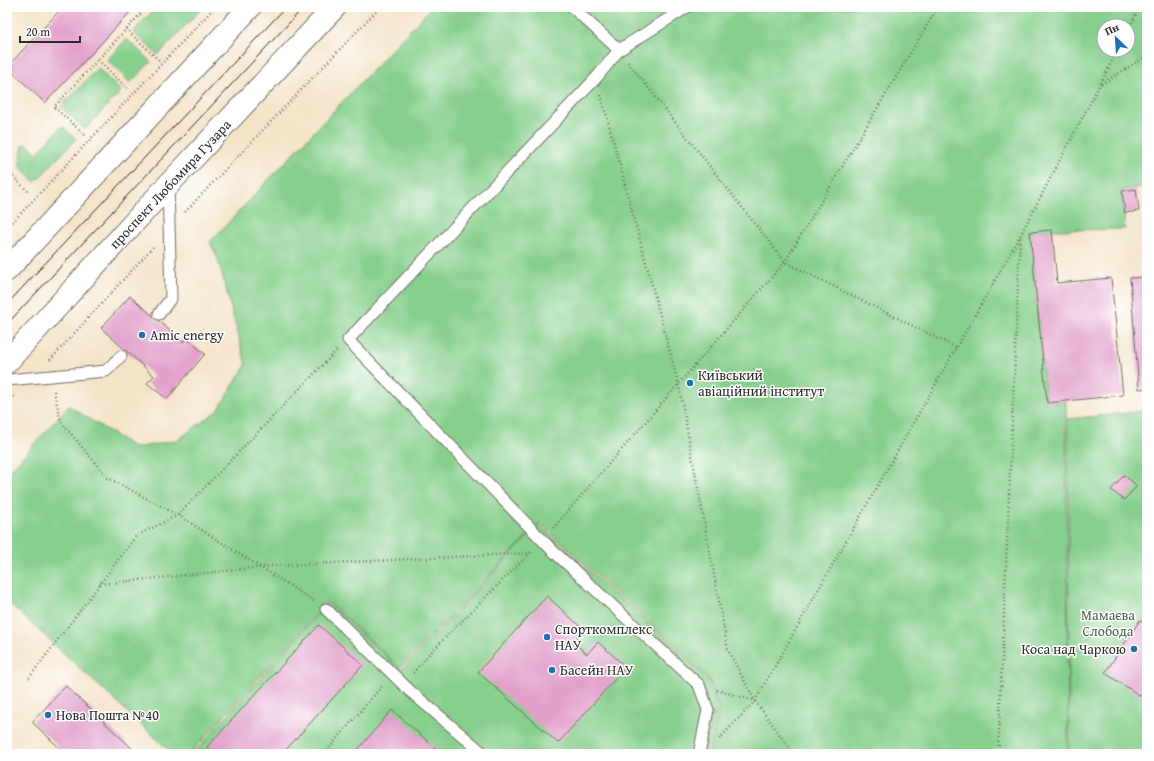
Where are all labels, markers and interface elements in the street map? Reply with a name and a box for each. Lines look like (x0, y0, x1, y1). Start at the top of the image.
scale bar (20, 18, 80, 44)
north arrow (1096, 18, 1136, 58)
text: Пн (1102, 19, 1122, 39)
text: 20 m (26, 23, 50, 40)
street label: проспект Любомира Гузара (105, 115, 236, 253)
place label: Amic energy (150, 325, 224, 345)
marker: Amic energy (137, 330, 147, 340)
place label: Київський авіаційний інститут (698, 365, 824, 401)
marker: Київський авіаційний інститут (685, 378, 695, 388)
park label: Мамаєва Слобода (1081, 605, 1135, 641)
place label: Спорткомплекс НАУ (555, 619, 652, 655)
marker: Спорткомплекс НАУ (542, 632, 552, 642)
place label: Коса над Чаркою (1021, 639, 1126, 659)
marker: Коса над Чаркою (1129, 644, 1139, 654)
place label: Басейн НАУ (560, 660, 634, 680)
marker: Басейн НАУ (547, 665, 557, 675)
place label: Нова Пошта №40 (56, 705, 159, 725)
marker: Нова Пошта №40 (43, 710, 53, 720)

